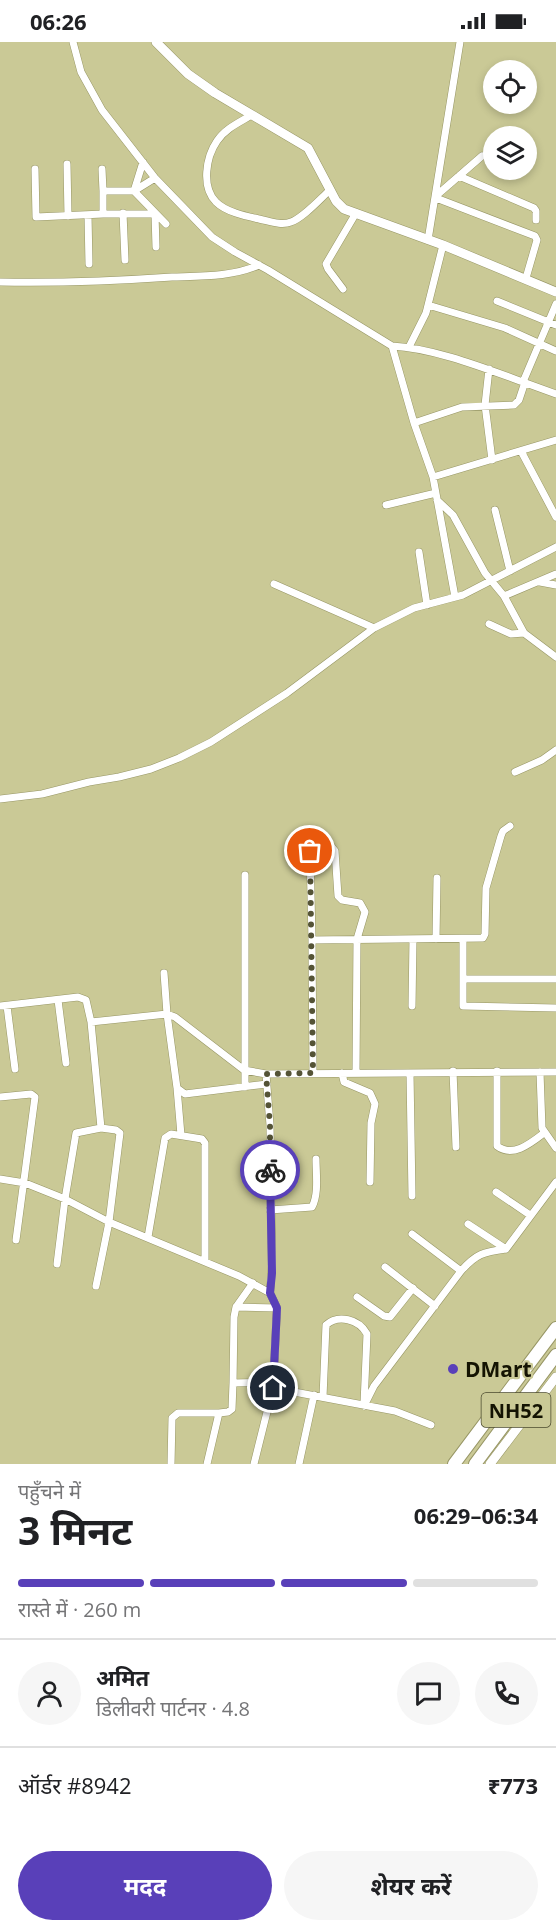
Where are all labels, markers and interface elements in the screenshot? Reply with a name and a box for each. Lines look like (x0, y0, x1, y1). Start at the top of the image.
text: 06:26 (30, 6, 87, 36)
map controls (483, 60, 537, 180)
button: locate (483, 60, 537, 114)
button: layers (483, 126, 537, 180)
pin (284, 825, 335, 876)
icon: bag (293, 834, 326, 867)
courier (240, 1140, 300, 1200)
icon: bike (254, 1154, 287, 1187)
place label: DMart (465, 1355, 532, 1383)
pin (247, 1362, 298, 1413)
marker: DMart (446, 1362, 460, 1376)
icon: home (256, 1371, 289, 1404)
road number: NH52 (482, 1393, 550, 1427)
text: पहुँचने में (18, 1478, 81, 1505)
text: 06:29–06:34 (414, 1500, 538, 1530)
text: 3 मिनट (18, 1503, 132, 1556)
text: रास्ते में · 260 m (18, 1596, 141, 1623)
button: person (18, 1662, 81, 1725)
text: अमित (96, 1662, 149, 1692)
button: chat (397, 1662, 460, 1725)
button: phone (475, 1662, 538, 1725)
text: डिलीवरी पार्टनर · 4.8 (96, 1695, 250, 1722)
text: ऑर्डर #8942 (18, 1770, 132, 1800)
text: ₹773 (488, 1770, 538, 1800)
button: मदद (18, 1851, 272, 1920)
button: शेयर करें (284, 1851, 538, 1920)

